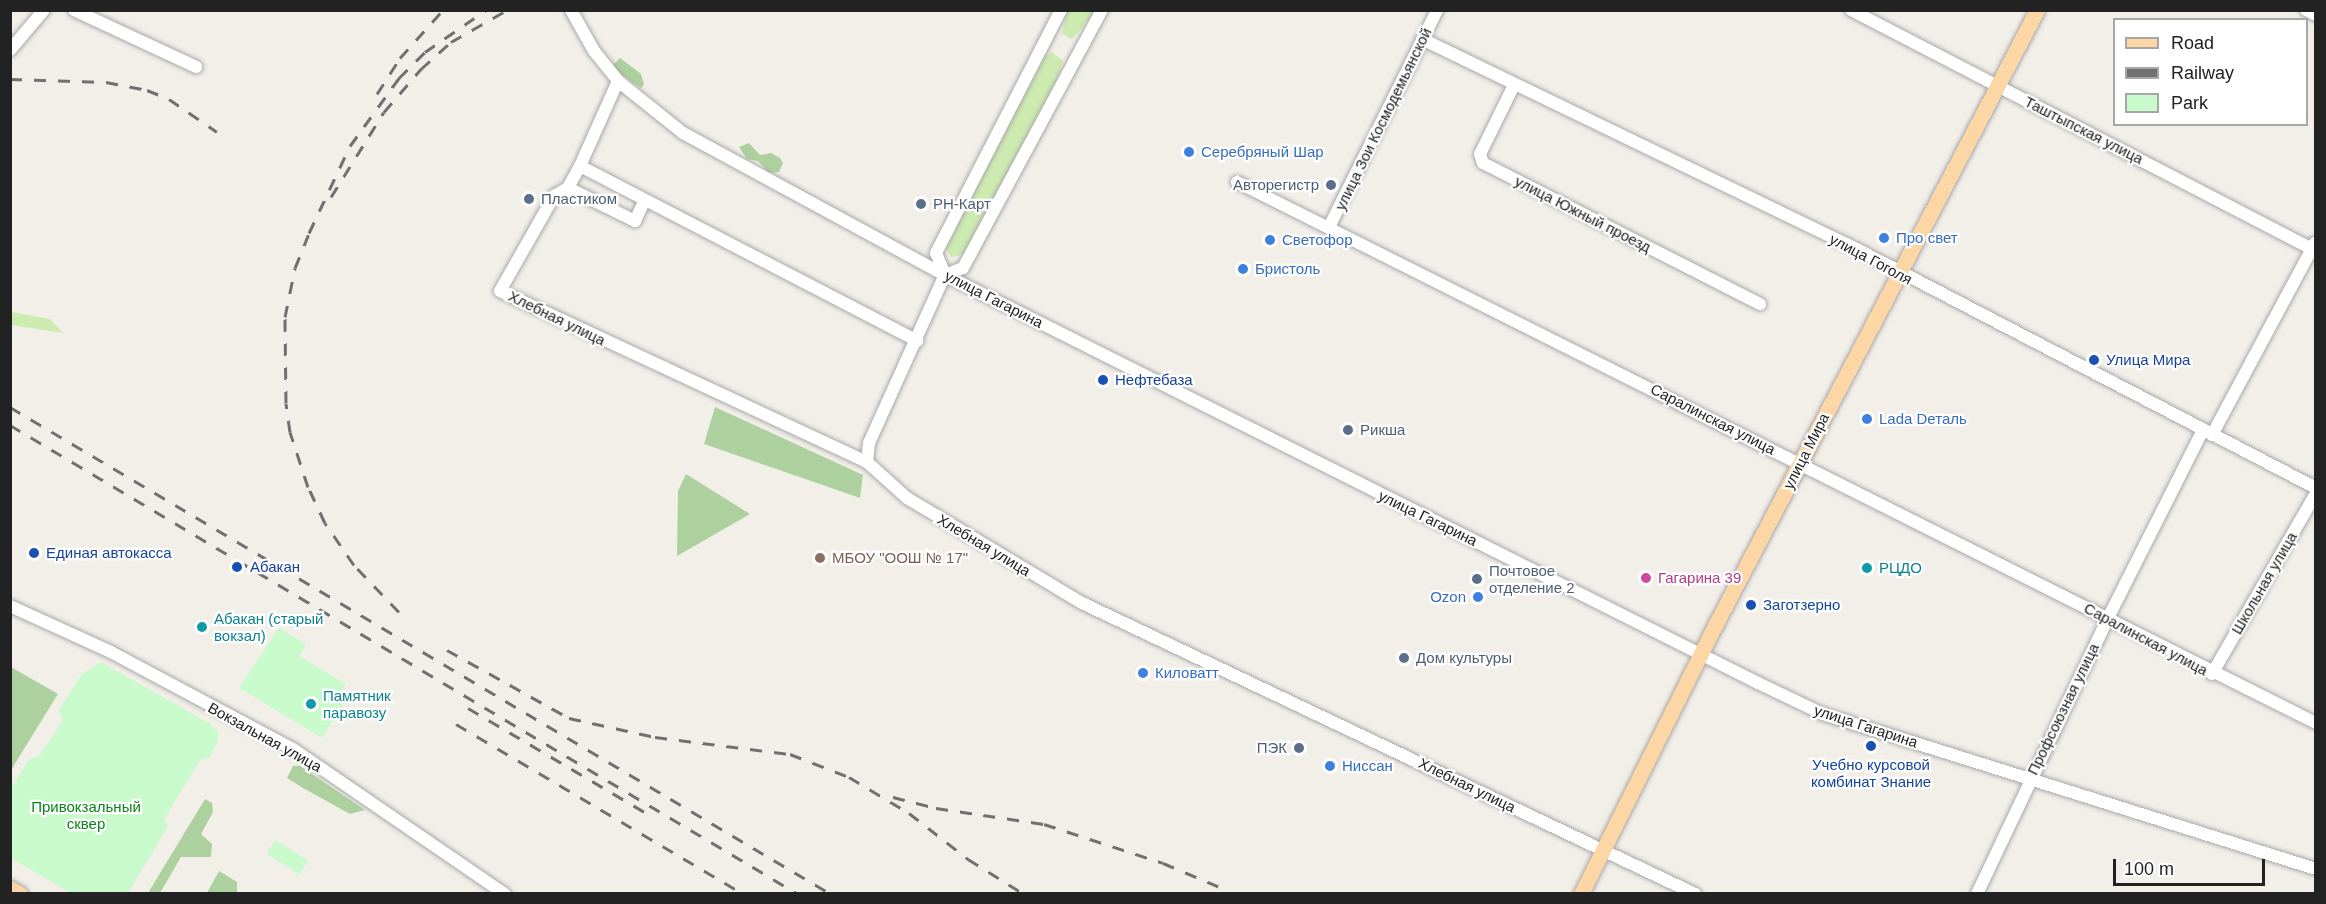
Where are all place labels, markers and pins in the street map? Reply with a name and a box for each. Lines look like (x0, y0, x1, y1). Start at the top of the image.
place label: Серебряный Шар (1201, 143, 1324, 161)
marker: Серебряный Шар (1182, 145, 1196, 159)
place label: Авторегистр (1233, 176, 1319, 194)
marker: Авторегистр (1324, 178, 1338, 192)
place label: Пластиком (541, 190, 617, 208)
marker: Пластиком (522, 192, 536, 206)
place label: РН-Карт (933, 195, 991, 213)
marker: РН-Карт (914, 197, 928, 211)
place label: Про свет (1896, 229, 1958, 247)
place label: Светофор (1282, 231, 1353, 249)
marker: Про свет (1877, 231, 1891, 245)
marker: Светофор (1263, 233, 1277, 247)
place label: Бристоль (1255, 260, 1320, 278)
marker: Бристоль (1236, 262, 1250, 276)
place label: Улица Мира (2106, 351, 2190, 369)
marker: Улица Мира (2087, 353, 2101, 367)
place label: Нефтебаза (1115, 371, 1193, 389)
marker: Нефтебаза (1096, 373, 1110, 387)
place label: Lada Dеталь (1879, 410, 1967, 428)
marker: Lada Dеталь (1860, 412, 1874, 426)
place label: Рикша (1360, 421, 1405, 439)
marker: Рикша (1341, 423, 1355, 437)
place label: Единая автокасса (46, 544, 172, 562)
marker: Единая автокасса (27, 546, 41, 560)
place label: МБОУ "ООШ № 17" (832, 549, 968, 567)
marker: МБОУ "ООШ № 17" (813, 551, 827, 565)
marker: Абакан (228, 558, 246, 576)
place label: Абакан (250, 558, 300, 576)
place label: РЦДО (1879, 559, 1922, 577)
place label: Почтовое отделение 2 (1489, 561, 1575, 596)
marker: РЦДО (1860, 561, 1874, 575)
place label: Гагарина 39 (1658, 569, 1741, 587)
marker: Гагарина 39 (1639, 571, 1653, 585)
marker: Почтовое отделение 2 (1470, 572, 1484, 586)
place label: Ozon (1430, 588, 1466, 606)
marker: Ozon (1471, 590, 1485, 604)
place label: Заготзерно (1763, 596, 1840, 614)
marker: Заготзерно (1744, 598, 1758, 612)
place label: Абакан (старый вокзал) (214, 609, 323, 644)
marker: Абакан (старый вокзал) (195, 620, 209, 634)
place label: Дом культуры (1416, 649, 1512, 667)
marker: Дом культуры (1397, 651, 1411, 665)
place label: Киловатт (1155, 664, 1219, 682)
marker: Киловатт (1136, 666, 1150, 680)
place label: Памятник паравозу (323, 686, 391, 721)
marker: Памятник паравозу (304, 697, 318, 711)
place label: ПЭК (1257, 739, 1287, 757)
marker: Учебно курсовой комбинат Знание (1864, 739, 1878, 753)
marker: ПЭК (1292, 741, 1306, 755)
place label: Учебно курсовой комбинат Знание (1811, 755, 1931, 790)
place label: Ниссан (1342, 757, 1393, 775)
marker: Ниссан (1323, 759, 1337, 773)

